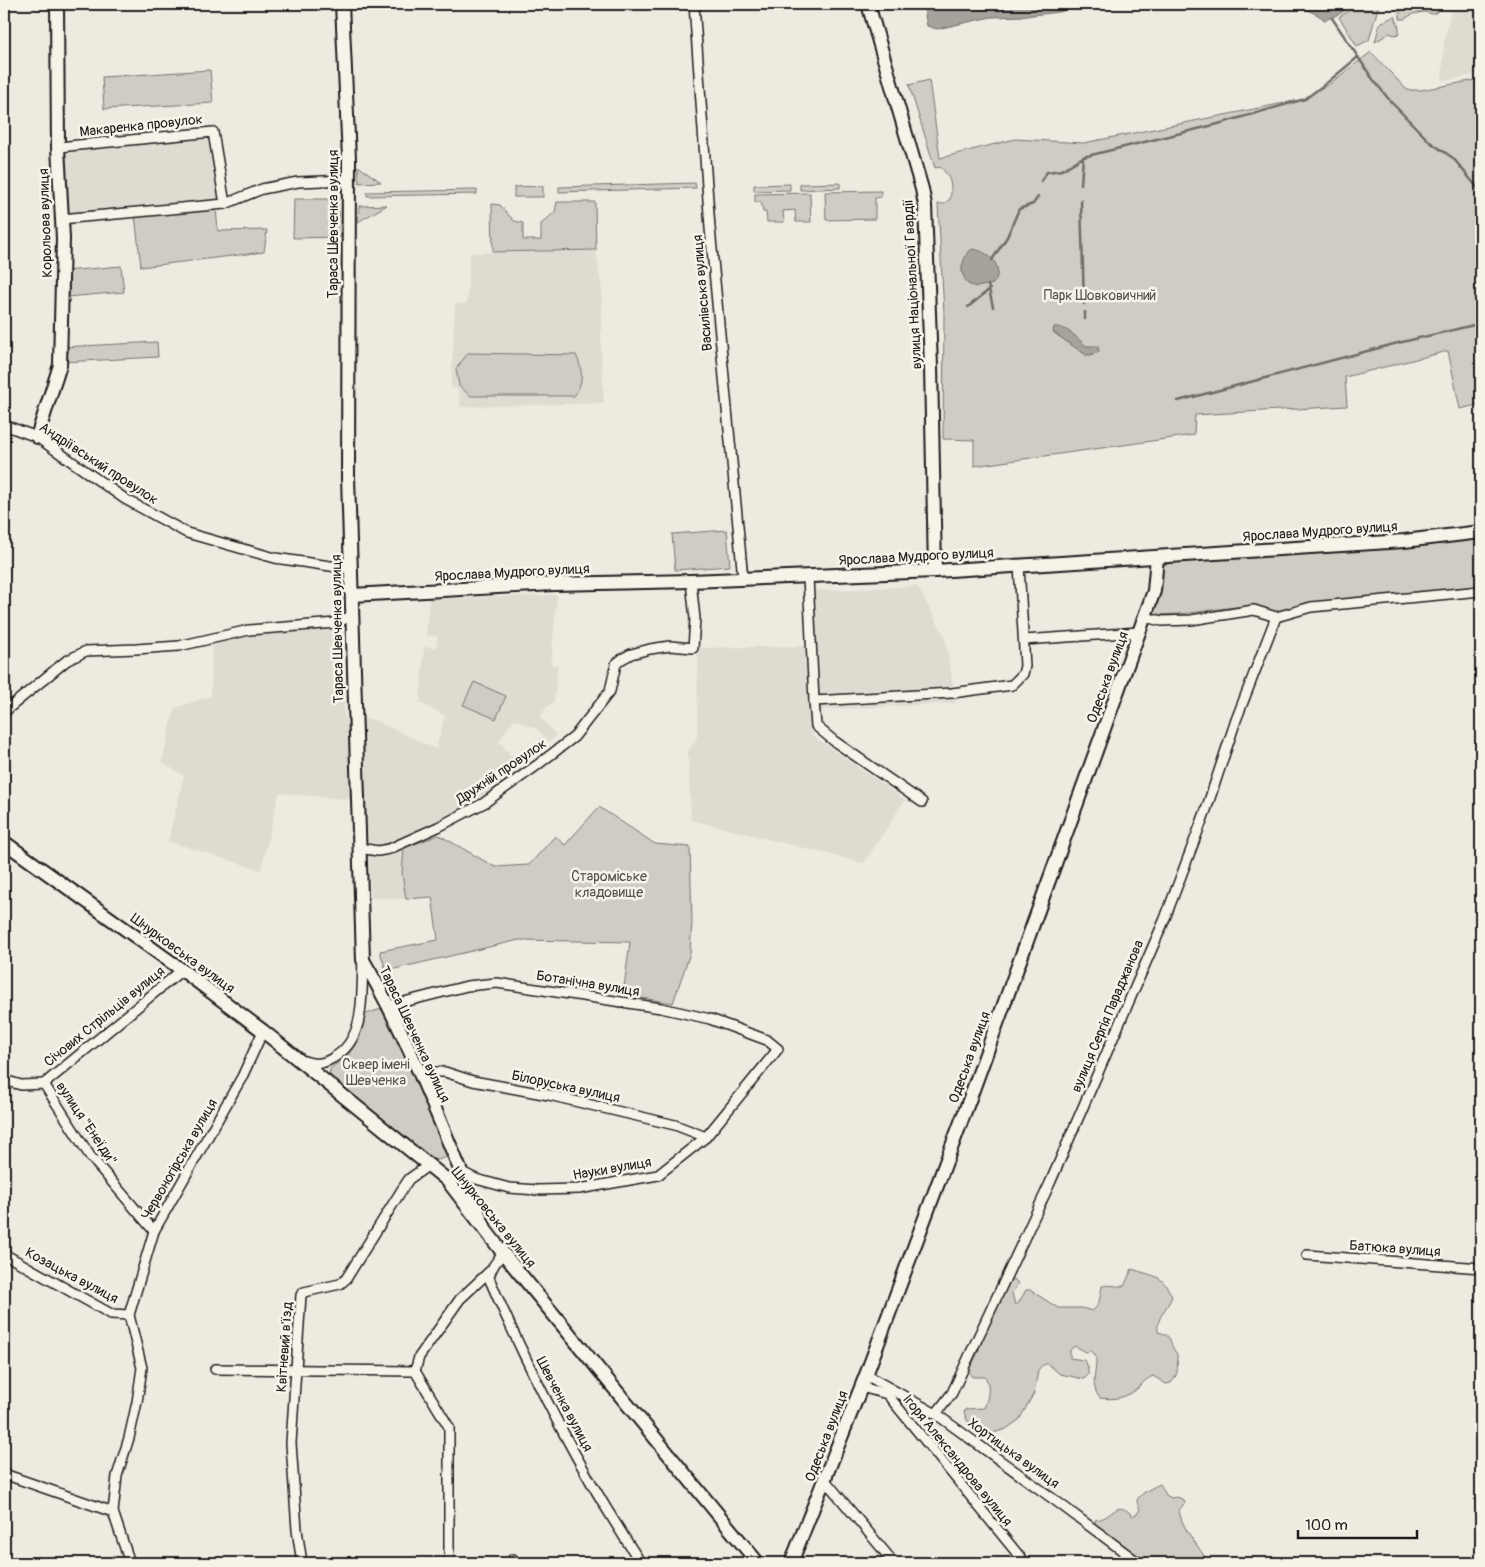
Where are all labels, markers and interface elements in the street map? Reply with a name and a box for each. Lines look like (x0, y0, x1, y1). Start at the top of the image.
street label: Макаренка провулок (79, 111, 204, 140)
street label: Тараса Шевченка вулиця (325, 150, 342, 298)
street label: Корольова вулиця (35, 168, 56, 278)
street label: вулиця Національної Гвардії (900, 198, 925, 370)
street label: Василівська вулиця (689, 234, 716, 352)
park label: Парк Шовковичний (1044, 287, 1156, 304)
street label: Андріївський провулок (36, 419, 161, 508)
street label: Ярослава Мудрого вулиця (1242, 518, 1398, 545)
street label: Ярослава Мудрого вулиця (838, 544, 994, 569)
street label: Тараса Шевченка вулиця (328, 554, 347, 704)
street label: Ярослава Мудрого вулиця (434, 560, 590, 585)
street label: Одеська вулиця (1083, 629, 1132, 725)
street label: Дружній провулок (452, 735, 550, 808)
park label: Староміське кладовище (571, 868, 647, 901)
street label: Шнурковська вулиця (127, 910, 238, 997)
street label: вулиця Сергія Параджанова (1068, 938, 1147, 1095)
street label: Січових Стрільців вулиця (41, 962, 168, 1070)
street label: Тараса Шевченка вулиця (375, 963, 454, 1105)
street label: Ботанічна вулиця (535, 967, 641, 1000)
street label: Одеська вулиця (945, 1009, 994, 1105)
park label: Сквер імені Шевченка (342, 1056, 410, 1089)
street label: Білоруська вулиця (510, 1067, 622, 1106)
street label: вулиця "Енеїди" (52, 1078, 121, 1168)
street label: Червоногірська вулиця (138, 1096, 221, 1223)
street label: Науки вулиця (571, 1153, 653, 1184)
street label: Шнурковська вулиця (448, 1163, 539, 1271)
street label: Батюка вулиця (1349, 1237, 1441, 1260)
street label: Козацька вулиця (22, 1244, 121, 1307)
street label: Квітневий в'їзд (273, 1301, 296, 1393)
street label: Шевченка вулиця (532, 1354, 597, 1454)
street label: Одеська вулиця (801, 1388, 852, 1484)
street label: Ігоря Александрова вулиця (899, 1391, 1016, 1530)
street label: Хортицька вулиця (965, 1415, 1063, 1492)
scale bar (1298, 1507, 1416, 1539)
text: 100 m (1305, 1516, 1348, 1535)

